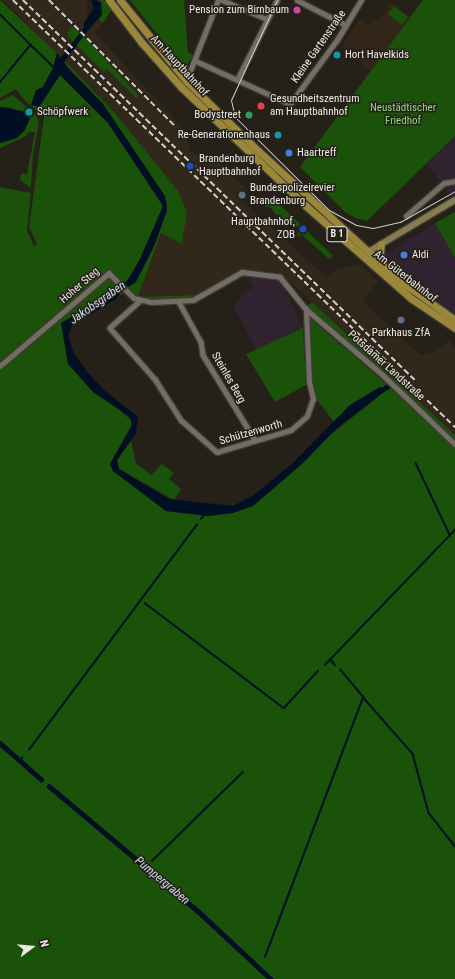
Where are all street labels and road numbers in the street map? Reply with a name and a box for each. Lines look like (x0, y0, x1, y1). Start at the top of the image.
street label: Kleine Gartenstraße (289, 8, 349, 86)
street label: Am Hauptbahnhof (147, 33, 211, 99)
road number: B 1 (326, 226, 348, 242)
street label: Am Güterbahnhof (371, 248, 439, 306)
street label: Hoher Steg (57, 265, 103, 307)
street label: Potsdamer Landstraße (345, 328, 427, 404)
street label: Steinles Berg (208, 350, 248, 406)
street label: Schützenworth (218, 418, 284, 448)

